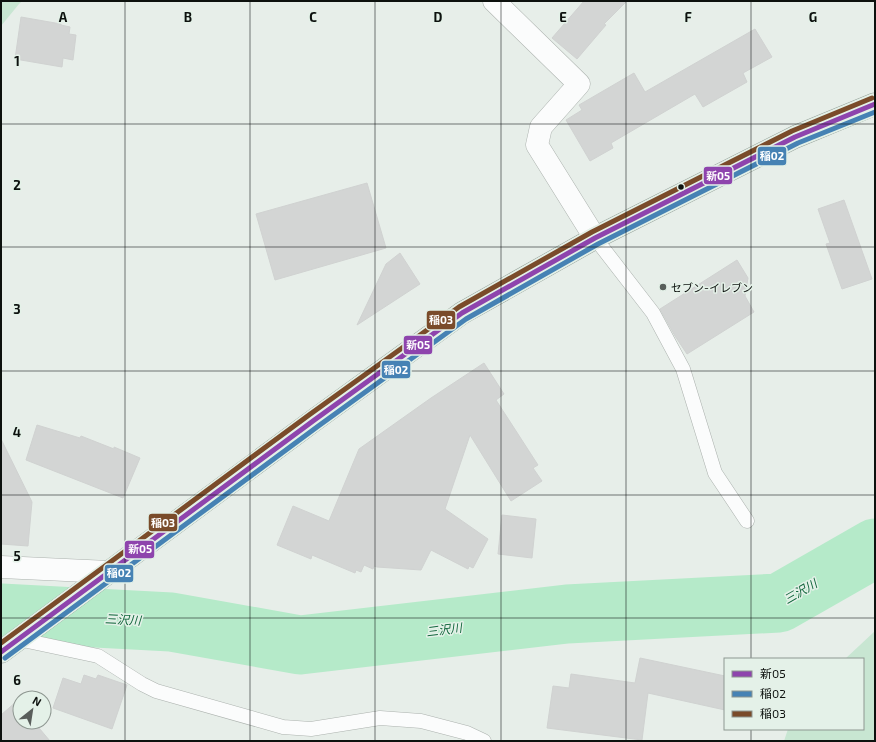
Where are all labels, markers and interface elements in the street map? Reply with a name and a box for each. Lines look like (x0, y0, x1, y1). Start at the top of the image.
text: A (59, 9, 68, 25)
text: B (184, 9, 192, 25)
text: C (309, 9, 317, 25)
text: D (434, 9, 443, 25)
text: E (559, 9, 567, 25)
text: F (684, 9, 692, 25)
text: G (809, 9, 817, 25)
text: 1 (14, 53, 20, 69)
line badge: 稲02 (757, 146, 787, 166)
text: 稲02 (760, 149, 784, 162)
line badge: 新05 (703, 166, 733, 185)
text: 新05 (706, 169, 730, 182)
text: 2 (13, 177, 21, 193)
unlabelled marker (676, 182, 686, 192)
place label: セブン-イレブン (671, 281, 753, 294)
marker: セブン-イレブン (658, 282, 668, 292)
text: 3 (13, 301, 21, 317)
line badge: 稲03 (426, 310, 456, 330)
text: 稲03 (429, 313, 453, 326)
line badge: 新05 (403, 335, 433, 355)
text: 新05 (406, 338, 430, 351)
line badge: 稲02 (381, 360, 411, 379)
text: 稲02 (384, 363, 408, 376)
text: 4 (13, 424, 21, 440)
line badge: 稲03 (148, 513, 178, 532)
text: 稲03 (151, 516, 175, 529)
line badge: 新05 (124, 540, 155, 559)
text: 新05 (128, 542, 152, 555)
text: 5 (13, 548, 21, 564)
line badge: 稲02 (104, 564, 134, 583)
text: 稲02 (107, 566, 131, 579)
water label: 三沢川 (781, 575, 821, 606)
water label: 三沢川 (105, 611, 143, 627)
water label: 三沢川 (425, 620, 465, 638)
legend (724, 658, 864, 730)
text: 新05 (760, 666, 786, 680)
text: 6 (13, 672, 21, 688)
text: 稲02 (760, 686, 786, 700)
north arrow (12, 690, 52, 730)
text: N (31, 693, 44, 709)
text: 稲03 (760, 706, 786, 720)

